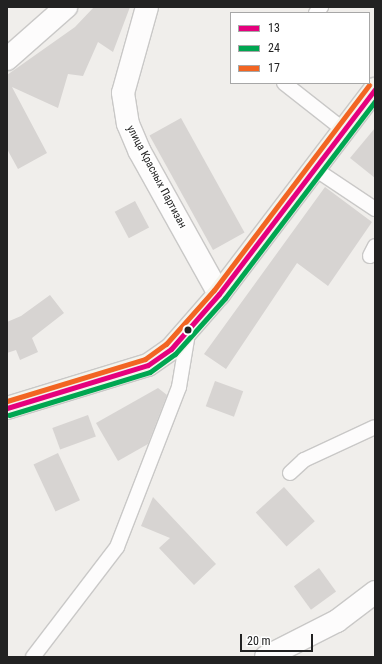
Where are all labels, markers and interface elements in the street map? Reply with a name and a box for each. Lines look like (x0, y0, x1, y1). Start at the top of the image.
legend (230, 12, 370, 84)
text: 13 (268, 21, 280, 35)
text: 24 (268, 41, 280, 55)
text: 17 (268, 61, 280, 75)
street label: улица Красных Партизан (123, 123, 189, 231)
unlabelled marker (183, 325, 193, 335)
scale bar (242, 626, 315, 652)
text: 20 m (247, 634, 271, 648)

